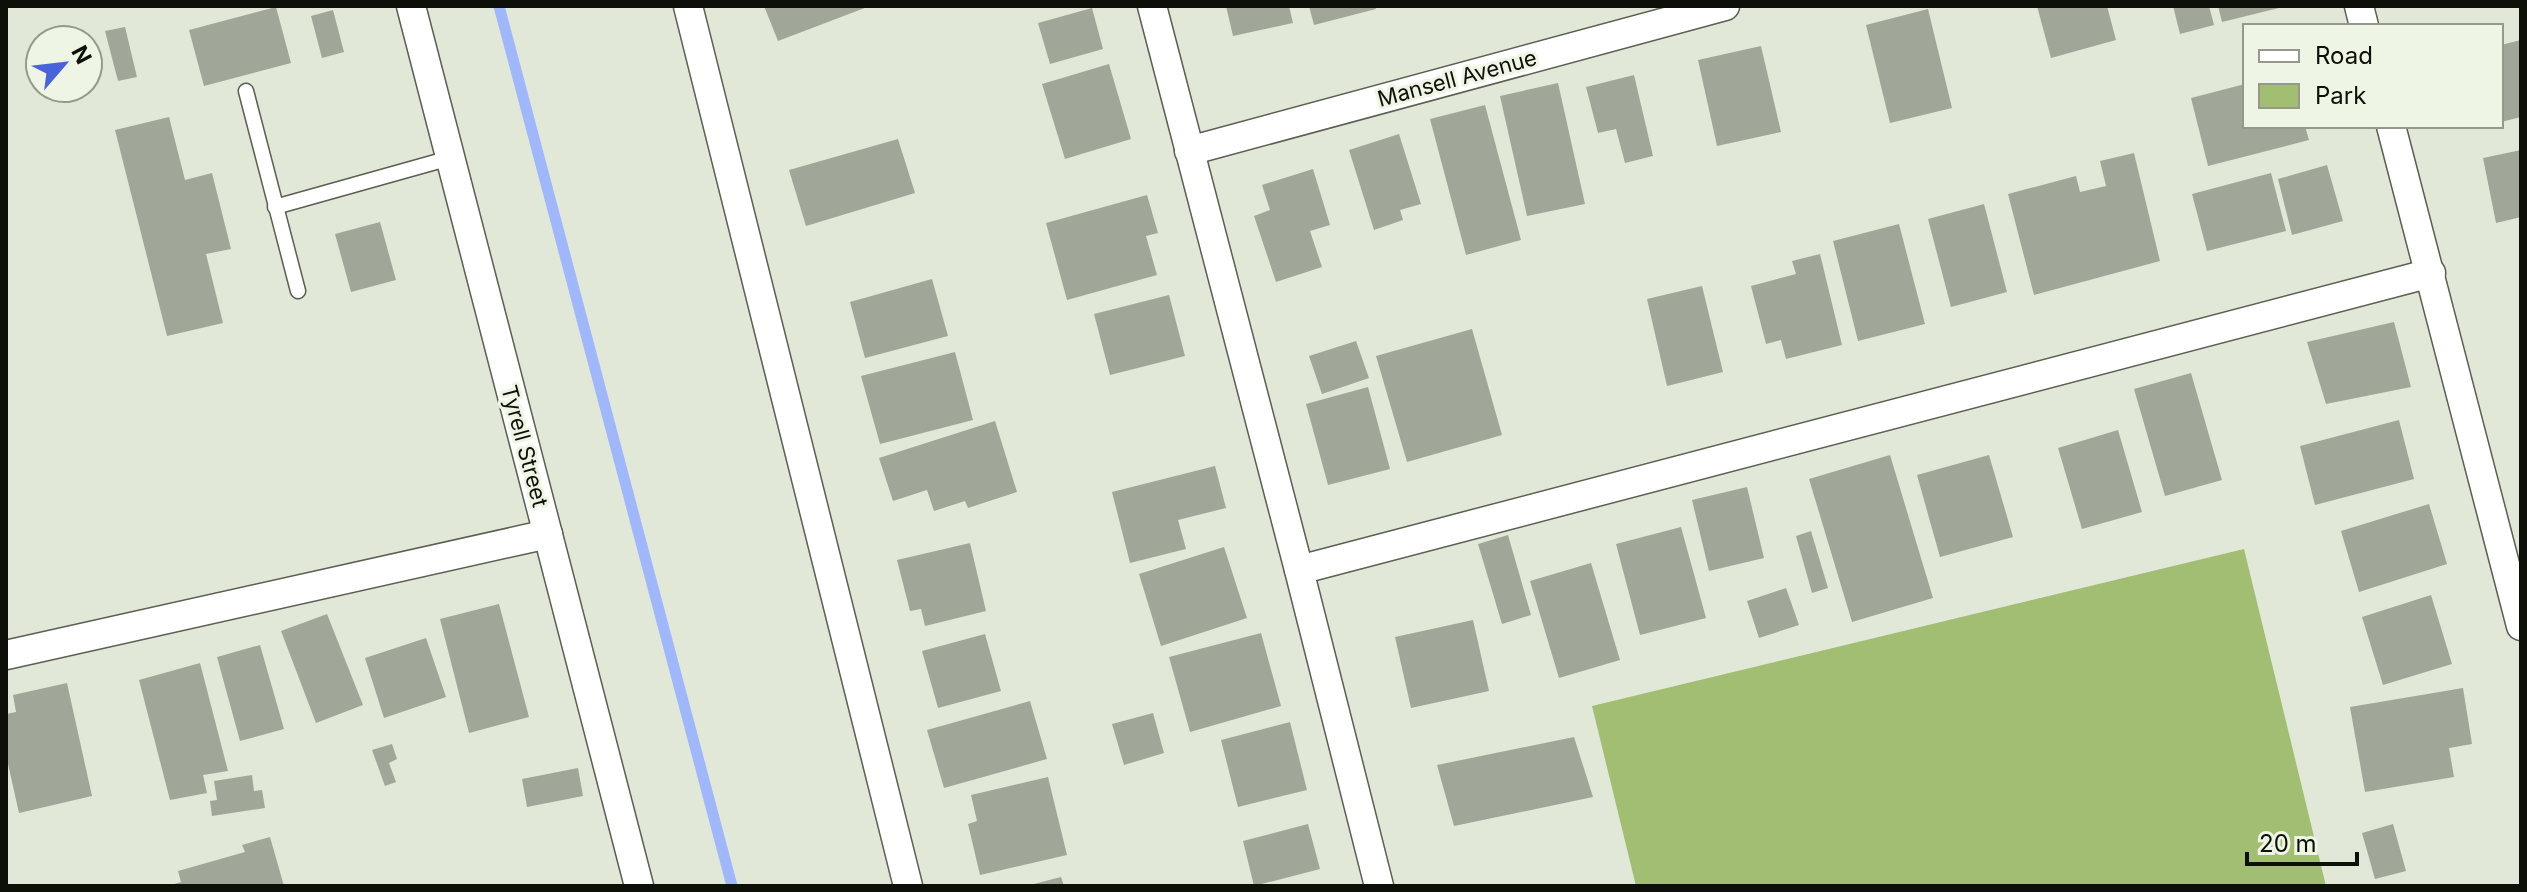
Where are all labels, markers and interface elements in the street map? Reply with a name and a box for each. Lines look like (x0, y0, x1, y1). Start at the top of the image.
north arrow (24, 24, 104, 104)
legend (2243, 24, 2503, 128)
text: N (66, 41, 97, 68)
text: Road (2315, 41, 2373, 70)
street label: Mansell Avenue (1375, 44, 1539, 112)
text: Park (2315, 81, 2366, 110)
street label: Tyrell Street (496, 382, 554, 510)
scale bar (2247, 816, 2357, 866)
text: 20 m (2259, 829, 2317, 858)

